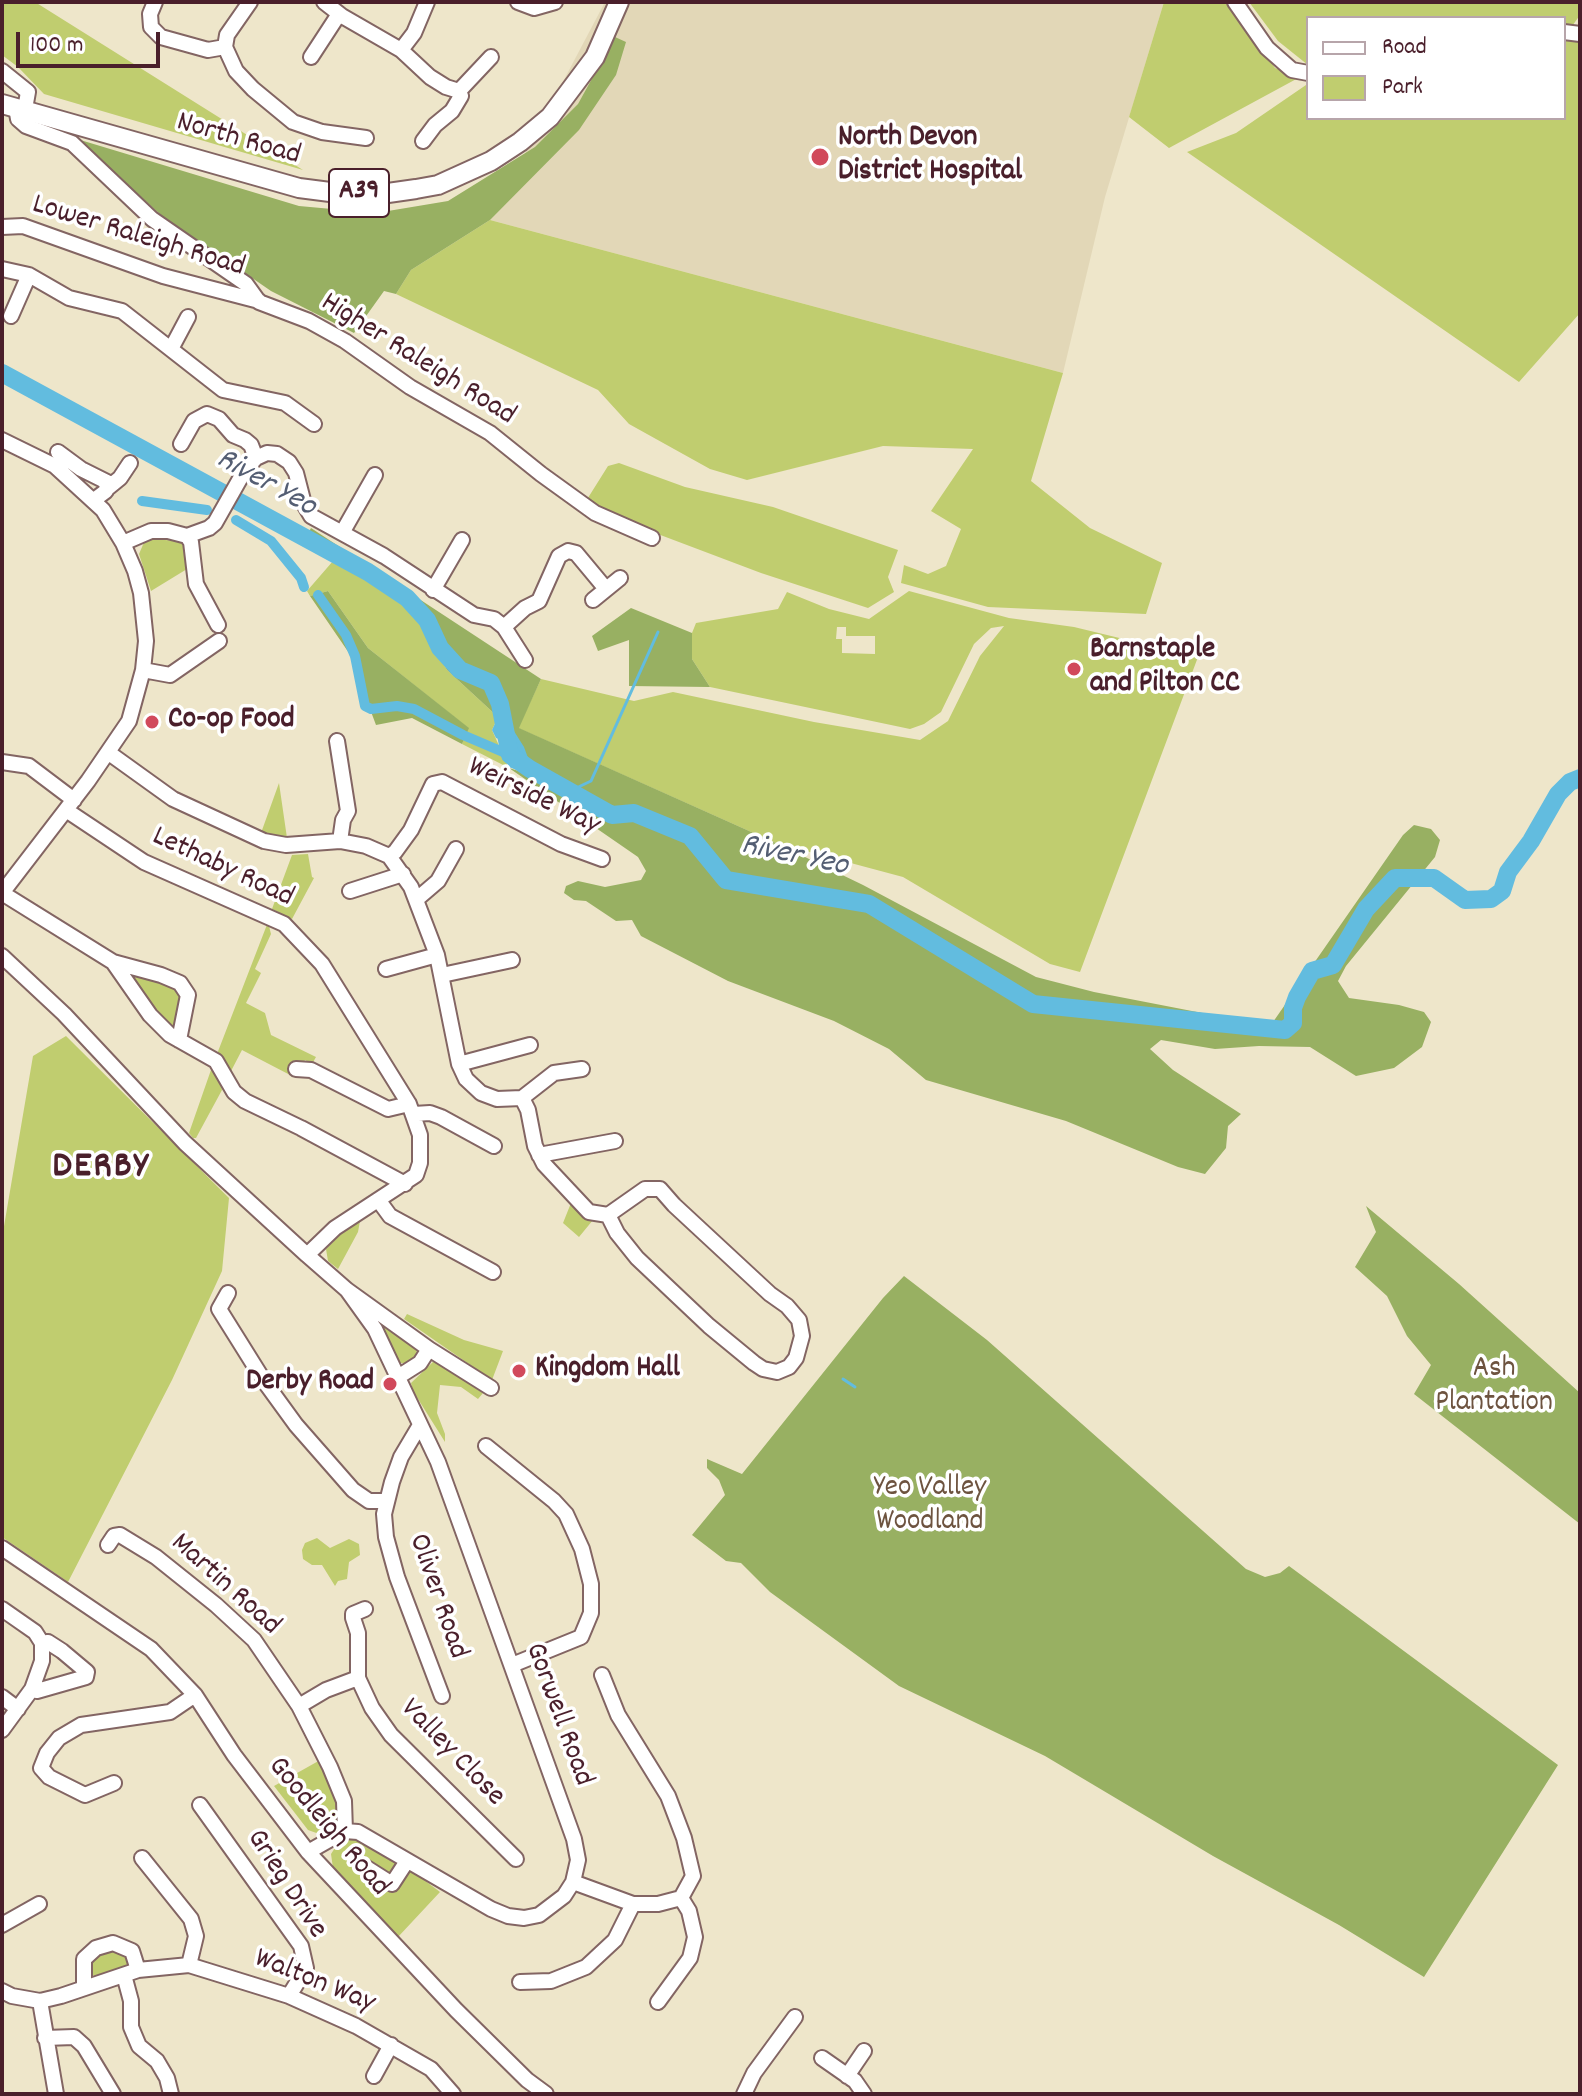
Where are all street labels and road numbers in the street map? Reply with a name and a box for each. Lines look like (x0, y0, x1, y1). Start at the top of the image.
street label: North Road (172, 106, 304, 176)
road number: A39 (329, 169, 389, 217)
street label: Lower Raleigh Road (27, 189, 249, 287)
street label: Higher Raleigh Road (313, 287, 521, 435)
street label: Weirside Way (461, 751, 605, 845)
street label: Lethaby Road (145, 820, 299, 918)
street label: Martin Road (161, 1527, 287, 1645)
street label: Oliver Road (398, 1530, 474, 1664)
street label: Gorwell Road (515, 1639, 599, 1791)
street label: Valley Close (391, 1693, 511, 1815)
street label: Goodleigh Road (258, 1751, 396, 1905)
street label: Grieg Drive (236, 1824, 334, 1946)
street label: Walton Way (248, 1943, 380, 2023)

